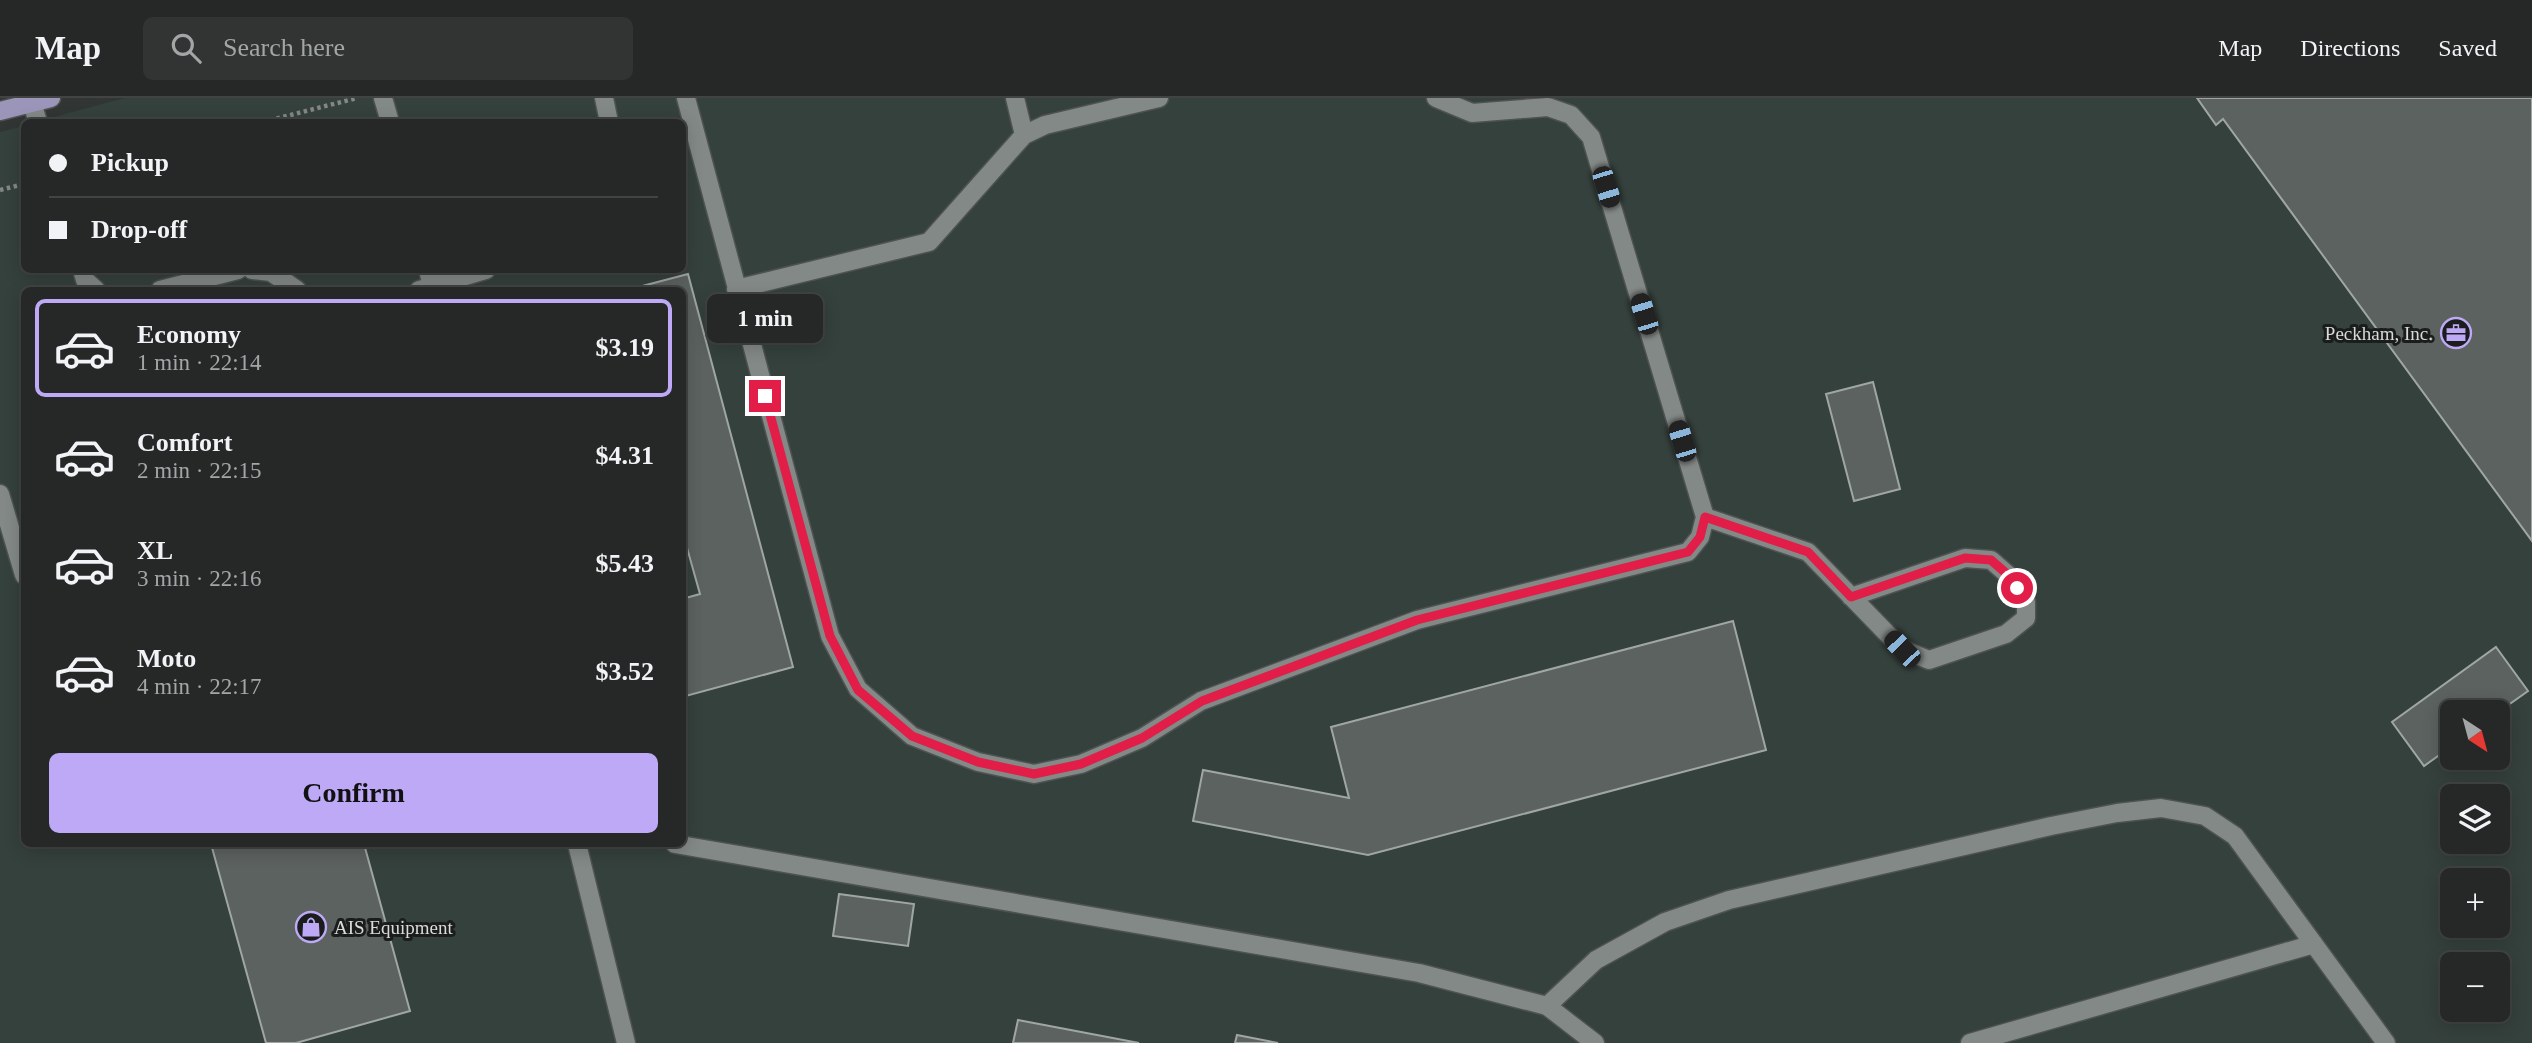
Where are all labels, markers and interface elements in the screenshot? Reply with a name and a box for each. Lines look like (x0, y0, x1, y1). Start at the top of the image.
search box (143, 17, 633, 80)
icon: search (167, 29, 205, 67)
text: Map (35, 30, 101, 66)
text: Search here (223, 33, 345, 62)
text: Map (2218, 35, 2262, 61)
text: Directions (2300, 35, 2400, 61)
text: Saved (2438, 35, 2497, 61)
text: Pickup (91, 148, 169, 177)
car (1590, 164, 1623, 210)
text: Drop-off (91, 215, 187, 244)
car (1628, 291, 1661, 337)
callout: 1 min (707, 294, 823, 344)
text: 1 min (737, 306, 793, 331)
office icon: Peckham, Inc. (2439, 316, 2473, 350)
icon: car (53, 317, 116, 380)
text: Economy (137, 320, 241, 349)
place label: Peckham, Inc. (2325, 323, 2433, 344)
text: $3.19 (596, 333, 654, 362)
text: 1 min · 22:14 (137, 350, 262, 375)
route end (749, 380, 781, 412)
car (1666, 418, 1699, 464)
icon: car (53, 425, 116, 488)
text: Comfort (137, 428, 232, 457)
text: $4.31 (596, 441, 654, 470)
text: 2 min · 22:15 (137, 458, 262, 483)
icon: car (53, 533, 116, 596)
text: XL (137, 536, 173, 565)
text: $5.43 (596, 549, 654, 578)
text: 3 min · 22:16 (137, 566, 262, 591)
route start (2001, 572, 2033, 604)
car (1880, 627, 1925, 671)
icon: car (53, 641, 116, 704)
text: Moto (137, 644, 196, 673)
text: $3.52 (596, 657, 654, 686)
text: 4 min · 22:17 (137, 674, 262, 699)
north arrow (2440, 700, 2510, 770)
map controls (2440, 700, 2510, 1022)
button: Confirm (49, 753, 658, 833)
button: layers (2440, 784, 2510, 854)
button: + (2440, 868, 2510, 938)
shop icon: AIS Equipment (294, 910, 328, 944)
place label: AIS Equipment (334, 917, 453, 938)
button: − (2440, 952, 2510, 1022)

